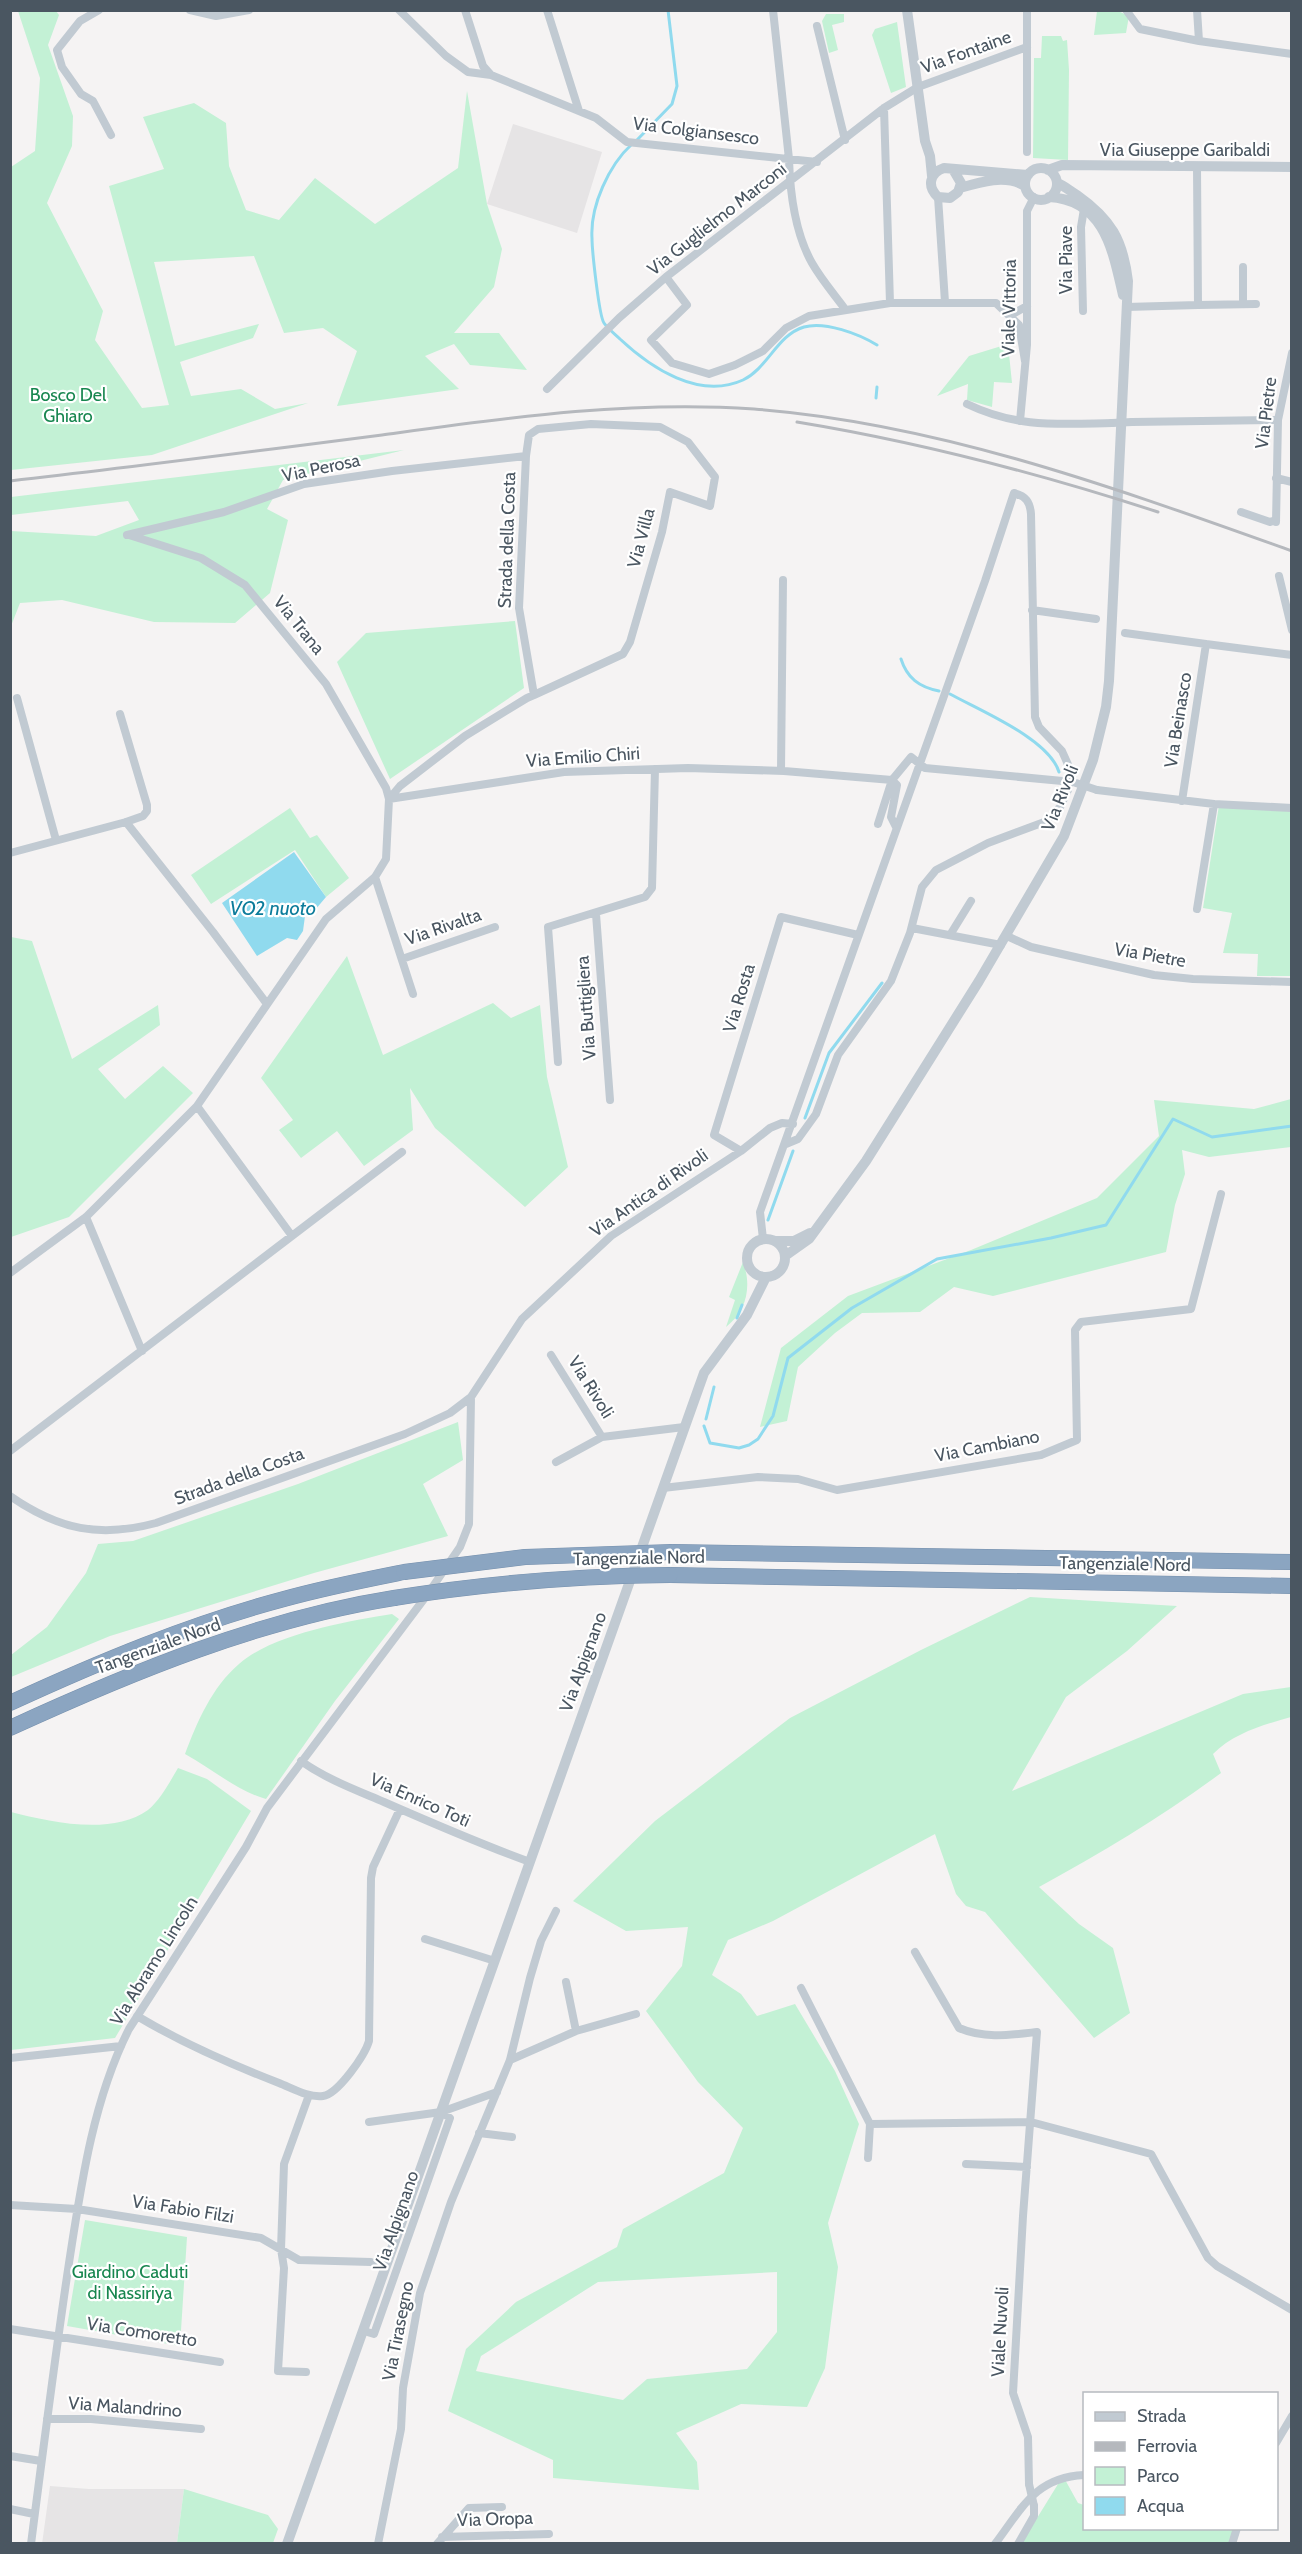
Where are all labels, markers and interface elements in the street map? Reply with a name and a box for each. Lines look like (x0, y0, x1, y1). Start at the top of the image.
street label: Via Fontaine (918, 25, 1014, 79)
street label: Via Colgiansesco (632, 112, 761, 150)
street label: Via Giuseppe Garibaldi (1100, 139, 1270, 161)
street label: Via Guglielmo Marconi (643, 158, 791, 280)
street label: Via Piave (1055, 226, 1077, 294)
street label: Viale Vittoria (997, 259, 1021, 357)
street label: Via Pietre (1251, 376, 1281, 450)
park label: Bosco Del Ghiaro (30, 384, 107, 427)
street label: Via Perosa (280, 449, 362, 487)
street label: Strada della Costa (494, 471, 520, 609)
street label: Via Villa (622, 505, 660, 570)
street label: Via Trana (269, 591, 330, 659)
street label: Via Beinasco (1160, 671, 1196, 769)
street label: Via Emilio Chiri (525, 742, 641, 772)
street label: Via Rivoli (1037, 762, 1083, 834)
water label: VO2 nuoto (230, 896, 316, 920)
street label: Via Rivalta (402, 904, 484, 950)
street label: Via Pietre (1113, 938, 1187, 972)
street label: Via Buttigliera (571, 955, 601, 1061)
street label: Via Rosta (718, 961, 760, 1035)
street label: Via Antica di Rivoli (586, 1144, 712, 1242)
street label: Via Rivoli (563, 1352, 619, 1422)
street label: Via Cambiano (933, 1425, 1041, 1467)
street label: Strada della Costa (171, 1442, 307, 1510)
street label: Tangenziale Nord (573, 1546, 705, 1570)
street label: Tangenziale Nord (1059, 1552, 1191, 1576)
street label: Via Alpignano (555, 1609, 611, 1715)
street label: Tangenziale Nord (92, 1613, 224, 1679)
street label: Via Enrico Toti (366, 1768, 474, 1832)
street label: Via Abramo Lincoln (105, 1892, 203, 2030)
street label: Via Alpignano (369, 2168, 424, 2274)
street label: Via Fabio Filzi (131, 2190, 235, 2228)
park label: Giardino Caduti di Nassiriya (72, 2261, 188, 2304)
street label: Via Tirasegno (378, 2279, 418, 2383)
street label: Viale Nuvoli (987, 2286, 1013, 2378)
street label: Via Comoretto (85, 2312, 199, 2352)
street label: Via Malandrino (67, 2392, 183, 2422)
legend (1083, 2392, 1278, 2530)
text: Strada (1137, 2405, 1187, 2427)
text: Ferrovia (1137, 2435, 1197, 2457)
text: Parco (1137, 2465, 1179, 2487)
text: Acqua (1137, 2495, 1184, 2517)
street label: Via Oropa (457, 2507, 534, 2531)

